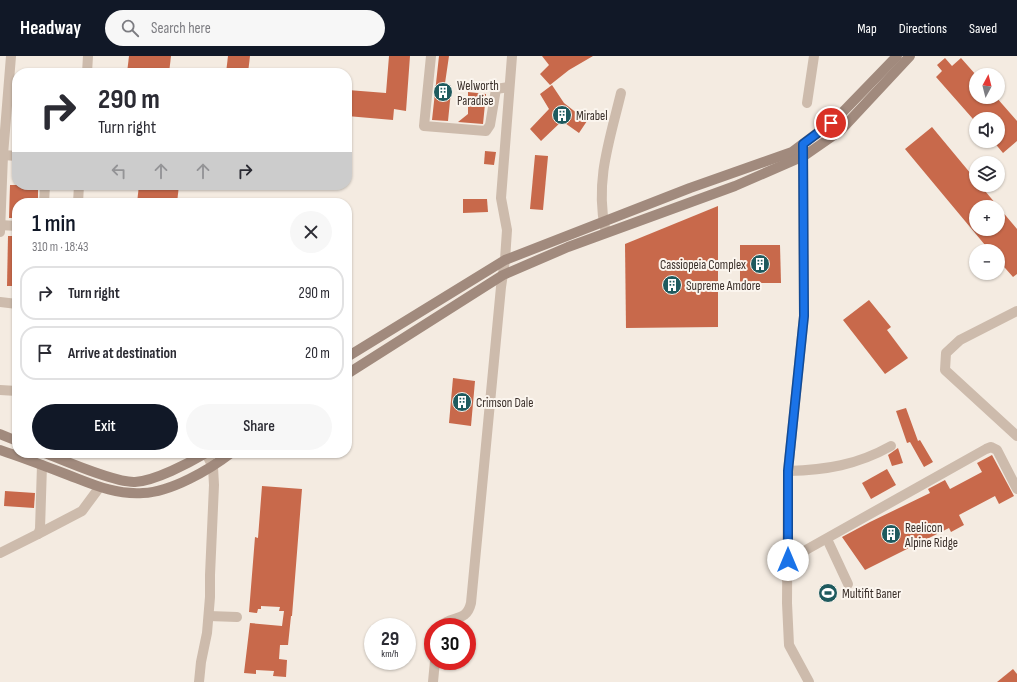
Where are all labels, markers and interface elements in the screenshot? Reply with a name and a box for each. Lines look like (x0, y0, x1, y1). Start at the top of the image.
search box (105, 10, 385, 46)
text: Headway (20, 17, 81, 40)
icon: search (119, 17, 141, 39)
text: Search here (151, 19, 211, 38)
text: Map (857, 20, 877, 37)
text: Directions (899, 20, 947, 37)
text: Saved (969, 20, 997, 37)
north arrow (969, 68, 1005, 104)
map controls (969, 68, 1005, 280)
place label: Welworth Paradise (457, 78, 499, 109)
building icon: Welworth Paradise (432, 81, 454, 103)
text: 290 m (98, 83, 160, 116)
icon: right (32, 84, 84, 136)
building icon: Mirabel (551, 104, 573, 126)
pin (814, 106, 848, 140)
place label: Mirabel (576, 108, 608, 124)
icon: arrive (820, 112, 842, 134)
button: sound (969, 112, 1005, 148)
text: Turn right (98, 117, 156, 138)
button: layers (969, 156, 1005, 192)
icon: left (108, 160, 130, 182)
icon: ahead (150, 160, 172, 182)
icon: ahead (192, 160, 214, 182)
icon: right (234, 160, 256, 182)
button: + (969, 200, 1005, 236)
text: 1 min (32, 209, 76, 238)
button: close (290, 211, 332, 253)
text: 310 m · 18:43 (32, 239, 89, 255)
button: − (969, 244, 1005, 280)
building icon: Cassiopeia Complex (749, 253, 771, 275)
place label: Cassiopeia Complex (660, 257, 746, 273)
building icon: Supreme Amdore (661, 274, 683, 296)
place label: Supreme Amdore (686, 278, 761, 294)
icon: right (34, 282, 56, 304)
text: Turn right (68, 284, 120, 303)
text: 290 m (298, 284, 330, 303)
icon: arrive (34, 342, 56, 364)
text: Arrive at destination (68, 344, 177, 363)
text: 20 m (305, 344, 330, 363)
building icon: Crimson Dale (451, 391, 473, 413)
place label: Crimson Dale (476, 395, 533, 411)
button: Exit (32, 404, 178, 450)
button: Share (186, 404, 332, 450)
place label: Reelicon Alpine Ridge (904, 520, 958, 551)
building icon: Reelicon Alpine Ridge (880, 523, 902, 545)
position arrow (767, 539, 809, 581)
sports icon: Multifit Baner (817, 582, 839, 604)
place label: Multifit Baner (842, 586, 901, 602)
speed limit sign: 30 (424, 618, 476, 670)
text: 29 (381, 627, 399, 651)
text: km/h (381, 648, 399, 660)

